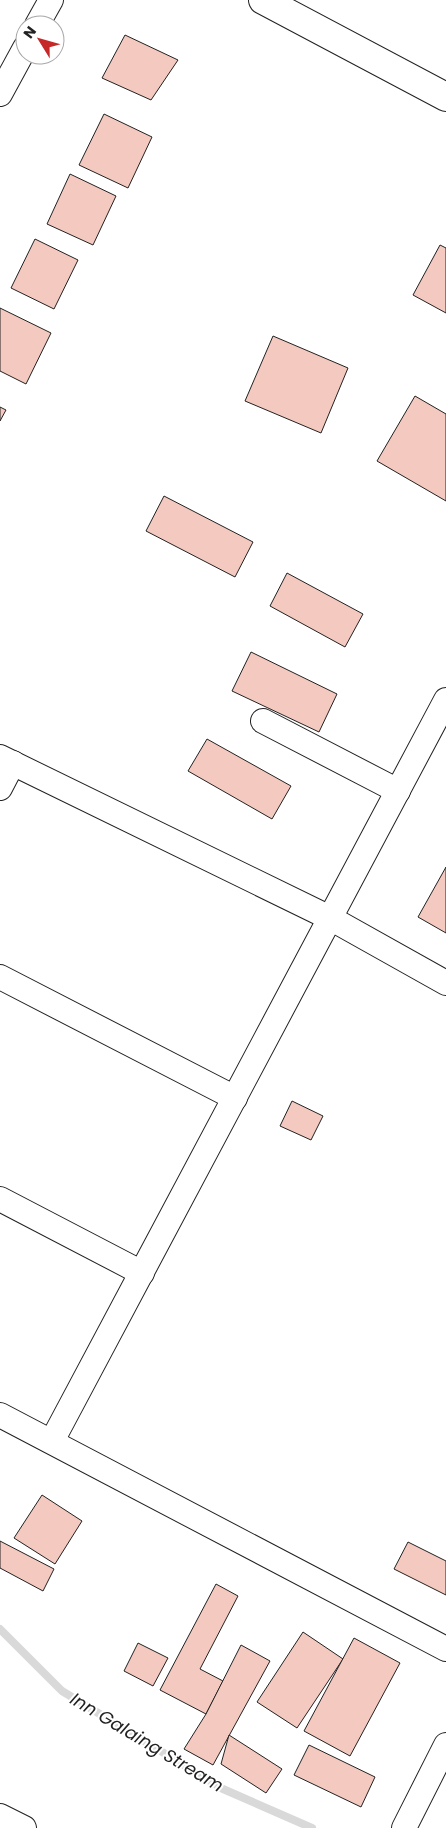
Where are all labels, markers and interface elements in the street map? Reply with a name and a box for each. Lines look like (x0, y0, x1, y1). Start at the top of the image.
north arrow (15, 15, 65, 65)
text: N (18, 22, 41, 42)
water label: Inn Galaing Stream (66, 1686, 228, 1798)

